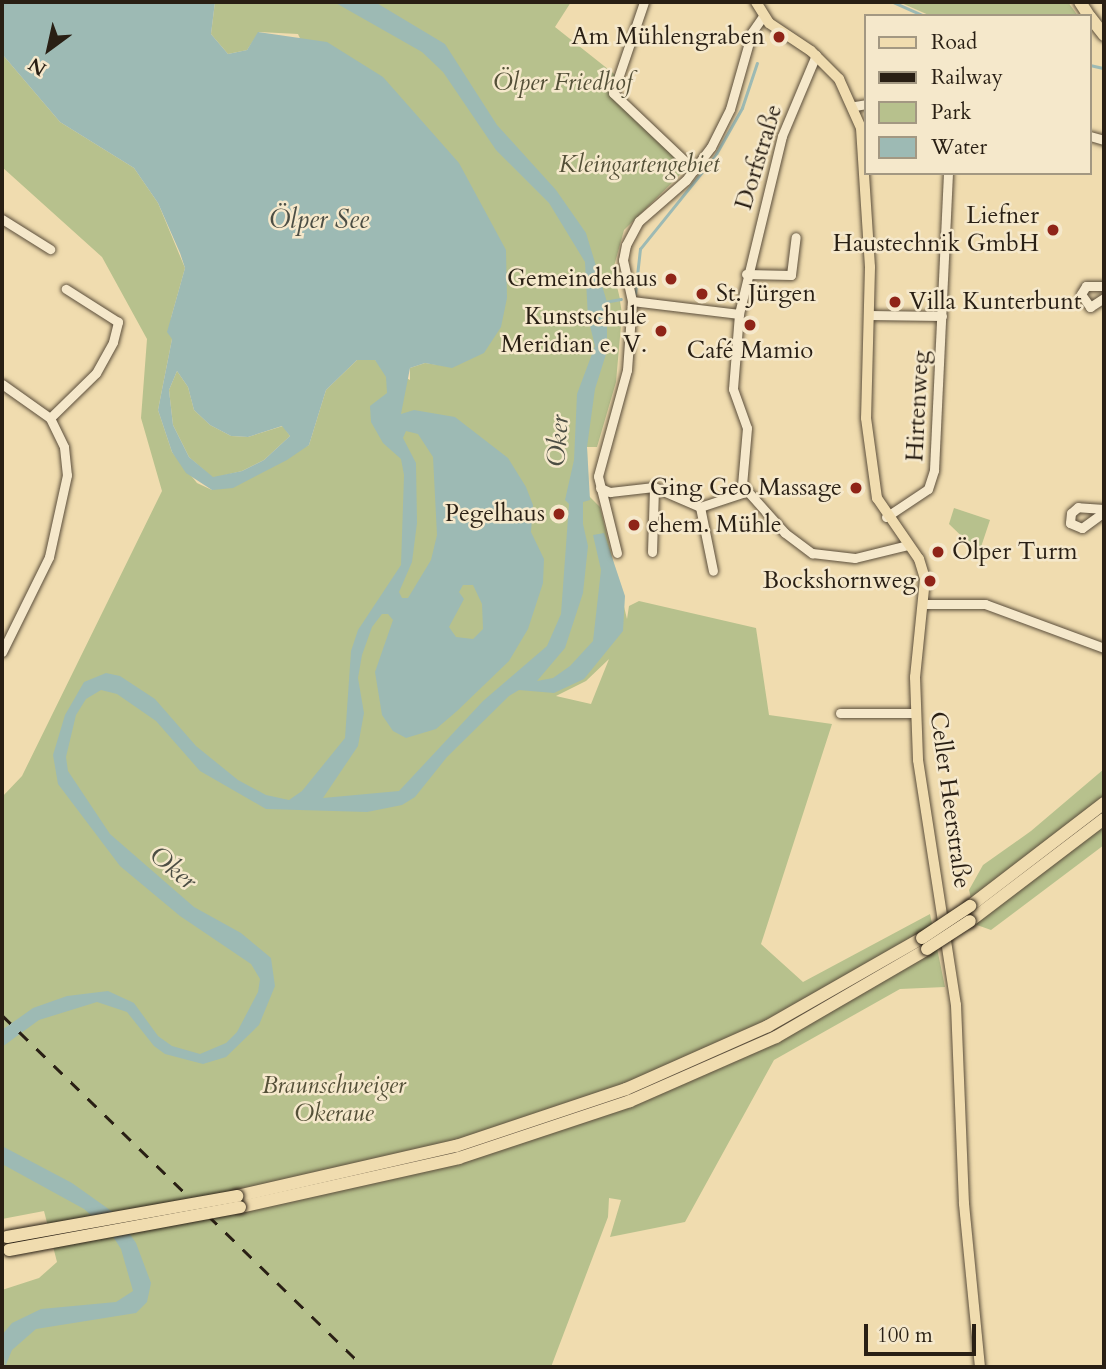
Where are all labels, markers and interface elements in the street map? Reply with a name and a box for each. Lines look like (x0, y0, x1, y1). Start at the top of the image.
north arrow (14, 14, 84, 84)
legend (864, 14, 1092, 175)
place label: Am Mühlengraben (572, 23, 765, 51)
text: Road (931, 28, 977, 57)
marker: Am Mühlengraben (771, 29, 787, 45)
text: N (24, 51, 52, 82)
text: Railway (931, 63, 1003, 92)
park label: Ölper Friedhof (493, 69, 633, 97)
text: Park (931, 98, 971, 127)
street label: Dorfstraße (729, 101, 789, 213)
text: Water (931, 133, 987, 162)
park label: Kleingartengebiet (559, 151, 719, 179)
place label: Liefner Haustechnik GmbH (833, 202, 1039, 258)
water label: Ölper See (269, 204, 369, 236)
marker: Liefner Haustechnik GmbH (1045, 222, 1061, 238)
place label: Gemeindehaus (507, 265, 657, 293)
marker: Gemeindehaus (663, 271, 679, 287)
place label: St. Jürgen (716, 280, 816, 308)
marker: St. Jürgen (694, 286, 710, 302)
place label: Villa Kunterbunt (909, 288, 1082, 316)
marker: Villa Kunterbunt (887, 294, 903, 310)
place label: Kunstschule Meridian e. V. (501, 303, 647, 359)
marker: Café Mamio (742, 317, 758, 333)
marker: Kunstschule Meridian e. V. (653, 323, 669, 339)
place label: Café Mamio (687, 337, 813, 365)
street label: Hirtenweg (901, 350, 935, 462)
water label: Oker (541, 414, 575, 468)
place label: Ging Geo Massage (650, 474, 842, 502)
marker: Ging Geo Massage (848, 480, 864, 496)
place label: Pegelhaus (445, 500, 545, 528)
marker: Pegelhaus (551, 506, 567, 522)
place label: ehem. Mühle (648, 511, 782, 539)
marker: ehem. Mühle (626, 517, 642, 533)
place label: Ölper Turm (952, 538, 1078, 566)
marker: Ölper Turm (930, 544, 946, 560)
place label: Bockshornweg (763, 567, 916, 595)
marker: Bockshornweg (922, 573, 938, 589)
street label: Celler Heerstraße (923, 710, 977, 890)
water label: Oker (143, 839, 203, 897)
park label: Braunschweiger Okeraue (262, 1072, 406, 1128)
scale bar (868, 1310, 980, 1354)
text: 100 m (877, 1321, 933, 1350)

